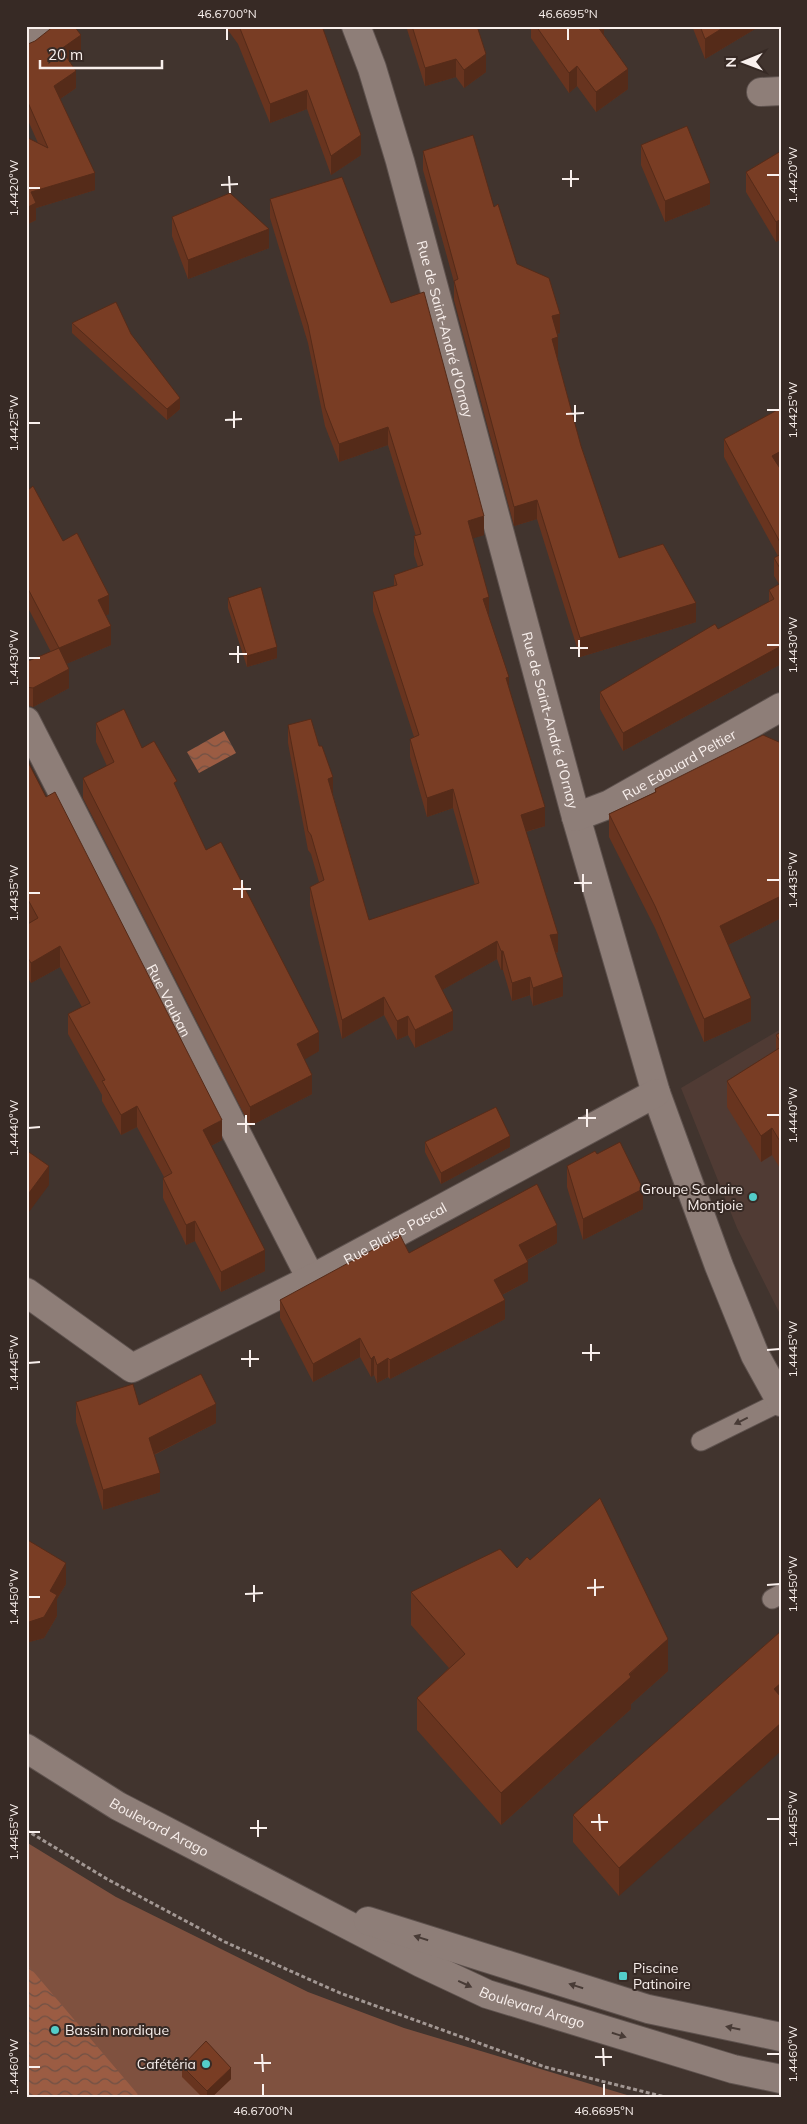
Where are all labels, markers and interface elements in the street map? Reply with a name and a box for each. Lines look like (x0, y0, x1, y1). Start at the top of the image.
text: 46.6700°N (197, 6, 257, 21)
text: 46.6695°N (538, 6, 598, 21)
scale bar (40, 38, 162, 70)
north arrow (720, 38, 770, 88)
text: 20 m (48, 45, 83, 64)
text: N (722, 57, 740, 68)
text: 1.4420°W (785, 147, 800, 203)
text: 1.4420°W (6, 160, 21, 216)
street label: Rue de Saint-André d'Ornay (413, 238, 478, 420)
text: 1.4425°W (785, 382, 800, 438)
text: 1.4425°W (6, 395, 21, 451)
text: 1.4430°W (785, 617, 800, 673)
text: 1.4430°W (6, 630, 21, 686)
street label: Rue de Saint-André d'Ornay (518, 630, 583, 811)
street label: Rue Edouard Peltier (619, 725, 740, 804)
text: 1.4435°W (785, 852, 800, 908)
text: 1.4435°W (6, 865, 21, 921)
street label: Rue Vauban (143, 961, 195, 1040)
text: 1.4440°W (785, 1087, 800, 1143)
text: 1.4440°W (6, 1100, 21, 1156)
place label: Groupe Scolaire Montjoie (641, 1180, 743, 1214)
marker: Groupe Scolaire Montjoie (747, 1191, 759, 1203)
street label: Rue Blaise Pascal (340, 1198, 450, 1269)
text: 1.4445°W (785, 1321, 800, 1377)
text: 1.4445°W (6, 1335, 21, 1391)
one-way arrow (734, 1417, 748, 1425)
text: 1.4450°W (785, 1556, 800, 1612)
text: 1.4450°W (6, 1569, 21, 1625)
text: 1.4455°W (785, 1791, 800, 1847)
street label: Boulevard Arago (106, 1794, 212, 1860)
text: 1.4455°W (6, 1804, 21, 1860)
one-way arrow (413, 1933, 428, 1941)
place label: Piscine Patinoire (633, 1959, 691, 1993)
marker: Piscine Patinoire (617, 1970, 629, 1982)
one-way arrow (458, 1980, 472, 1988)
one-way arrow (569, 1981, 584, 1989)
street label: Boulevard Arago (476, 1983, 587, 2032)
place label: Bassin nordique (65, 2021, 169, 2039)
one-way arrow (725, 2023, 741, 2031)
marker: Bassin nordique (49, 2024, 61, 2036)
text: 1.4460°W (785, 2026, 800, 2082)
one-way arrow (612, 2032, 627, 2040)
text: 1.4460°W (6, 2039, 21, 2095)
place label: Cafétéria (137, 2055, 196, 2073)
marker: Cafétéria (200, 2058, 212, 2070)
text: 46.6700°N (233, 2103, 293, 2118)
text: 46.6695°N (574, 2103, 634, 2118)

